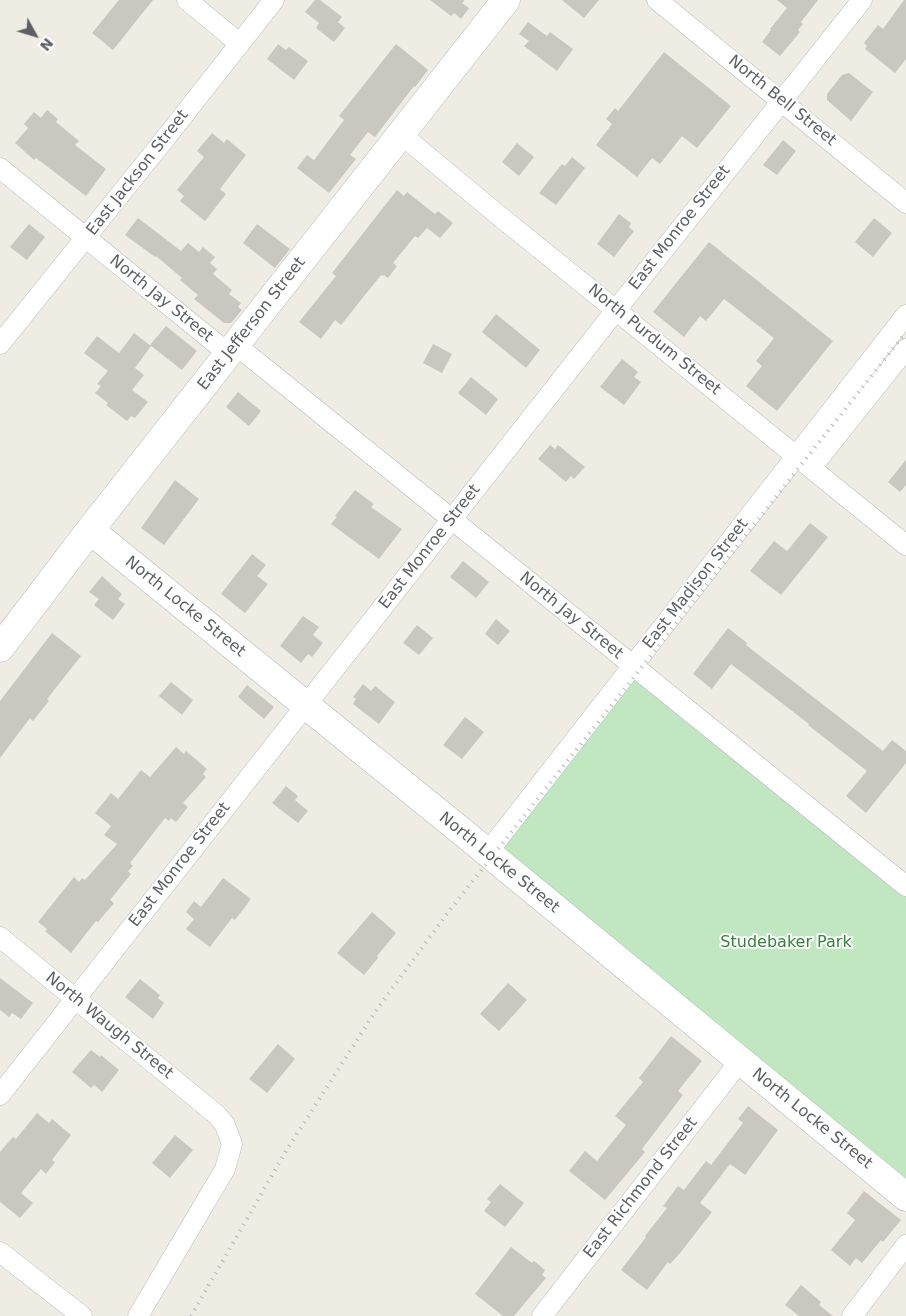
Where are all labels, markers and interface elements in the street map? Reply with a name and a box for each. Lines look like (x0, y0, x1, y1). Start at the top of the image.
north arrow (10, 10, 60, 60)
text: N (37, 35, 57, 54)
street label: North Bell Street (724, 52, 840, 150)
street label: East Jackson Street (83, 106, 193, 240)
street label: East Monroe Street (625, 162, 735, 294)
street label: North Jay Street (105, 251, 217, 347)
street label: East Jefferson Street (194, 254, 310, 394)
street label: North Purdum Street (584, 281, 724, 399)
street label: East Monroe Street (375, 481, 485, 613)
street label: East Madison Street (639, 515, 753, 653)
street label: North Locke Street (121, 553, 249, 661)
street label: North Jay Street (515, 568, 627, 664)
street label: East Monroe Street (125, 799, 235, 931)
street label: North Locke Street (435, 809, 563, 917)
park label: Studebaker Park (720, 933, 852, 953)
street label: North Waugh Street (41, 969, 177, 1083)
street label: North Locke Street (748, 1065, 876, 1173)
street label: East Richmond Street (580, 1114, 702, 1262)

